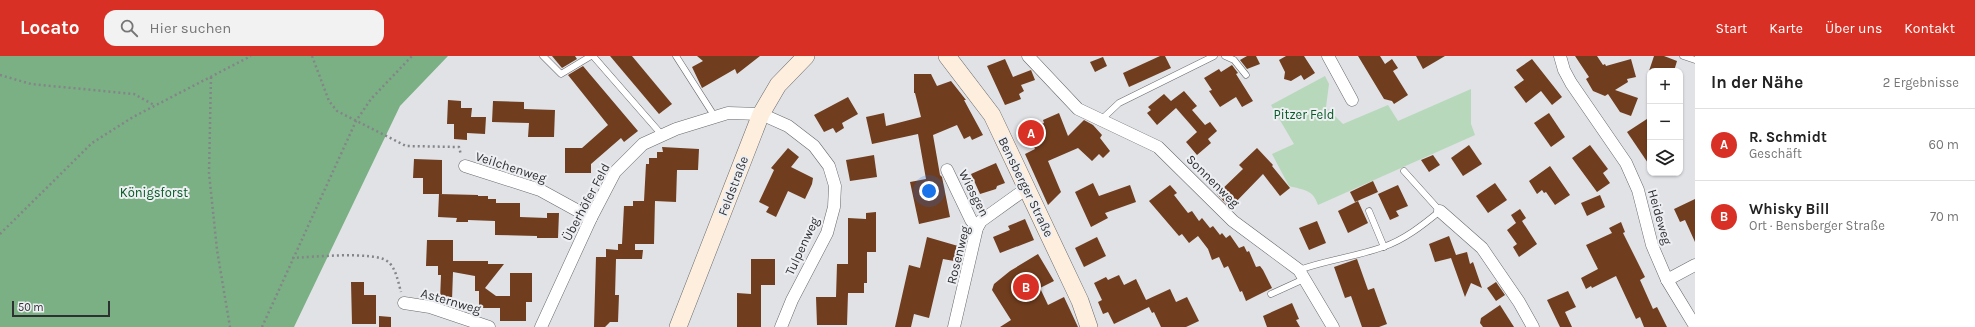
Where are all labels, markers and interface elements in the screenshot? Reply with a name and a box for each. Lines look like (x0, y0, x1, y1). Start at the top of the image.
search box (104, 10, 384, 46)
text: Locato (20, 17, 80, 39)
icon: search (118, 17, 140, 39)
text: Hier suchen (150, 19, 231, 37)
text: Start (1715, 20, 1747, 37)
text: Karte (1769, 20, 1803, 37)
text: Über uns (1825, 20, 1882, 37)
text: Kontakt (1904, 20, 1955, 37)
map controls (1647, 68, 1683, 176)
button: + (1647, 68, 1683, 104)
text: In der Nähe (1711, 72, 1803, 92)
text: 2 Ergebnisse (1883, 75, 1959, 90)
button: − (1647, 104, 1683, 140)
park label: Pitzer Feld (1273, 107, 1335, 122)
pin: A (1018, 118, 1044, 148)
text: R. Schmidt (1749, 128, 1827, 146)
street label: Bensberger Straße (995, 135, 1057, 240)
text: A (1720, 137, 1728, 152)
text: 60 m (1929, 137, 1959, 152)
button: layers (1647, 140, 1683, 176)
text: Geschäft (1749, 146, 1802, 161)
street label: Veilchenweg (474, 148, 549, 186)
street label: Sonnenweg (1183, 151, 1243, 211)
street label: Feldstraße (715, 154, 751, 218)
street label: Überhöfer Feld (558, 160, 613, 243)
street label: Wiesgen (956, 167, 992, 219)
your location (919, 181, 939, 201)
park label: Königsforst (120, 185, 188, 200)
street label: Heideweg (1645, 188, 1675, 247)
text: Whisky Bill (1749, 200, 1829, 218)
text: B (1720, 209, 1728, 224)
text: 70 m (1930, 209, 1959, 224)
street label: Tulpenweg (782, 214, 822, 278)
text: Ort · Bensberger Straße (1749, 218, 1885, 233)
street label: Rosenweg (943, 224, 973, 286)
pin: B (1013, 272, 1039, 302)
street label: Asternweg (419, 285, 483, 317)
scale bar (12, 299, 110, 318)
text: 50 m (18, 301, 44, 314)

